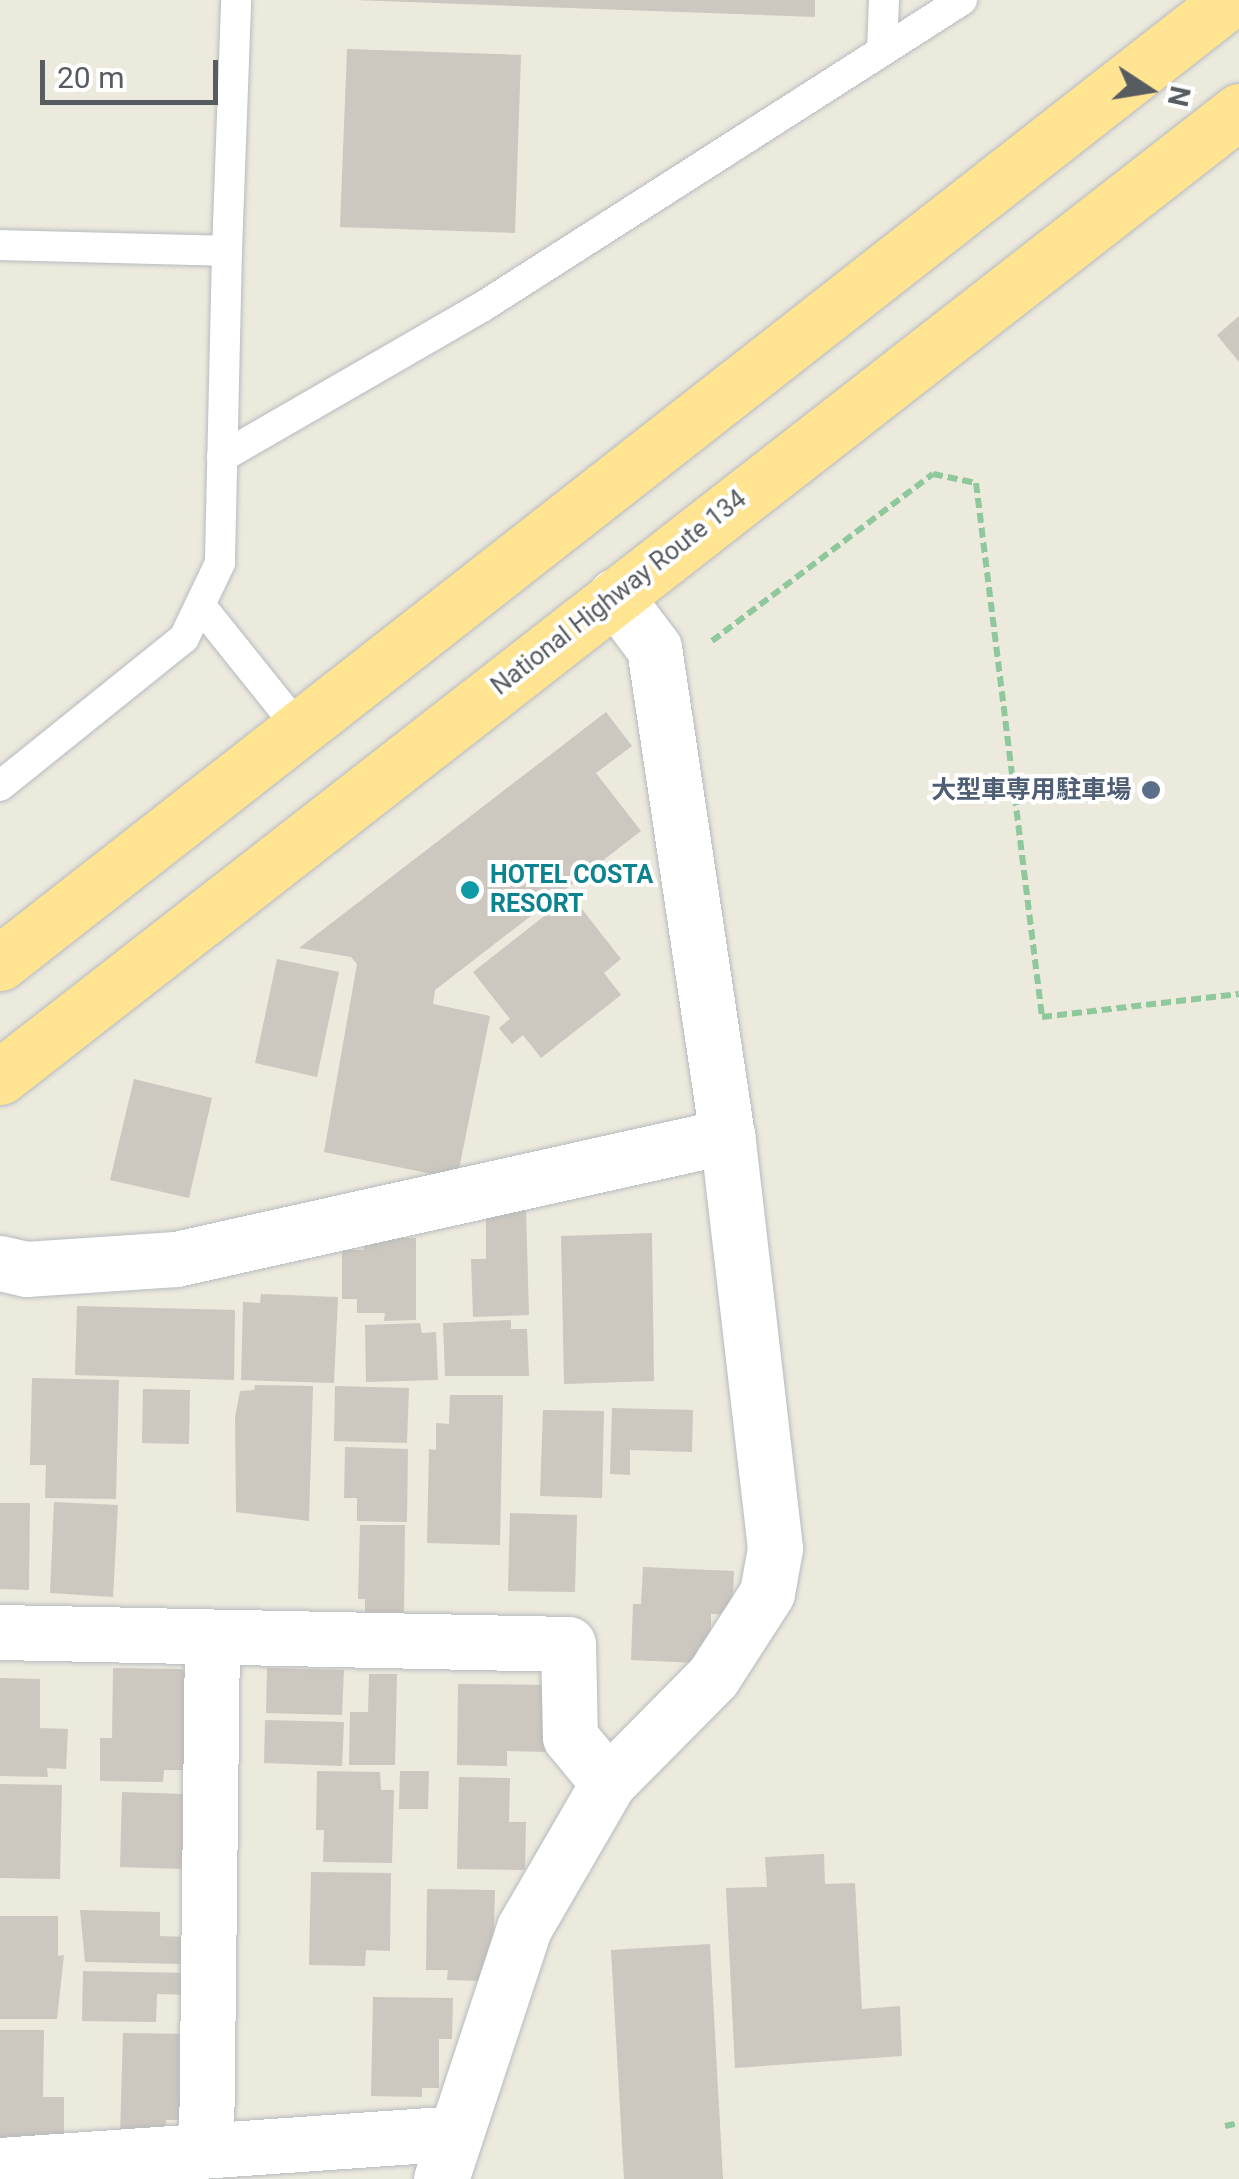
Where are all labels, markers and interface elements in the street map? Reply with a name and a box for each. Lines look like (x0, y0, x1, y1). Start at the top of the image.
scale bar (45, 40, 222, 102)
north arrow (1099, 40, 1199, 140)
text: 20 m (57, 60, 124, 95)
text: N (1161, 83, 1197, 109)
street label: National Highway Route 134 (486, 484, 752, 702)
place label: 大型車専用駐車場 (931, 775, 1131, 805)
marker: 大型車専用駐車場 (1140, 779, 1162, 801)
place label: HOTEL COSTA RESORT (490, 861, 653, 920)
marker: HOTEL COSTA RESORT (459, 879, 481, 901)

